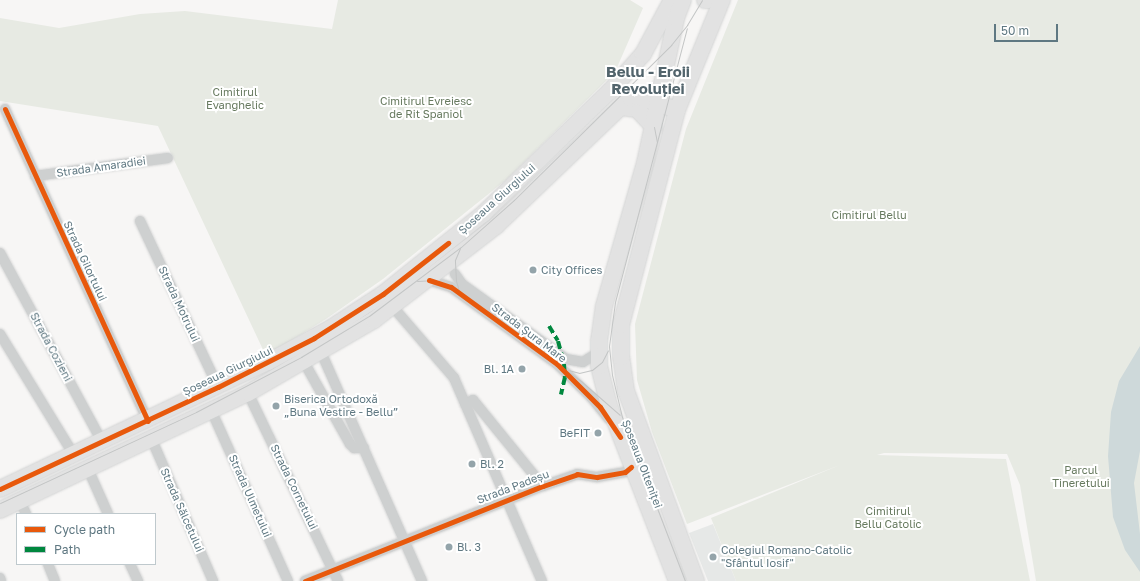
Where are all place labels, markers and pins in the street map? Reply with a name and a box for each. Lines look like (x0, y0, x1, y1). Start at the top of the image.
place label: City Offices (541, 263, 602, 277)
marker: City Offices (528, 265, 538, 275)
place label: Bl. 1A (484, 362, 514, 376)
marker: Bl. 1A (517, 364, 527, 374)
place label: Biserica Ortodoxă „Buna Vestire - Bellu” (284, 393, 398, 419)
marker: Biserica Ortodoxă „Buna Vestire - Bellu” (271, 401, 281, 411)
place label: BeFIT (559, 426, 590, 440)
marker: BeFIT (593, 428, 603, 438)
place label: Bl. 2 (480, 457, 504, 471)
marker: Bl. 2 (467, 459, 477, 469)
place label: Bl. 3 (457, 540, 481, 554)
marker: Bl. 3 (444, 542, 454, 552)
place label: Colegiul Romano-Catolic "Sfântul Iosif" (721, 544, 852, 570)
marker: Colegiul Romano-Catolic "Sfântul Iosif" (708, 552, 718, 562)

